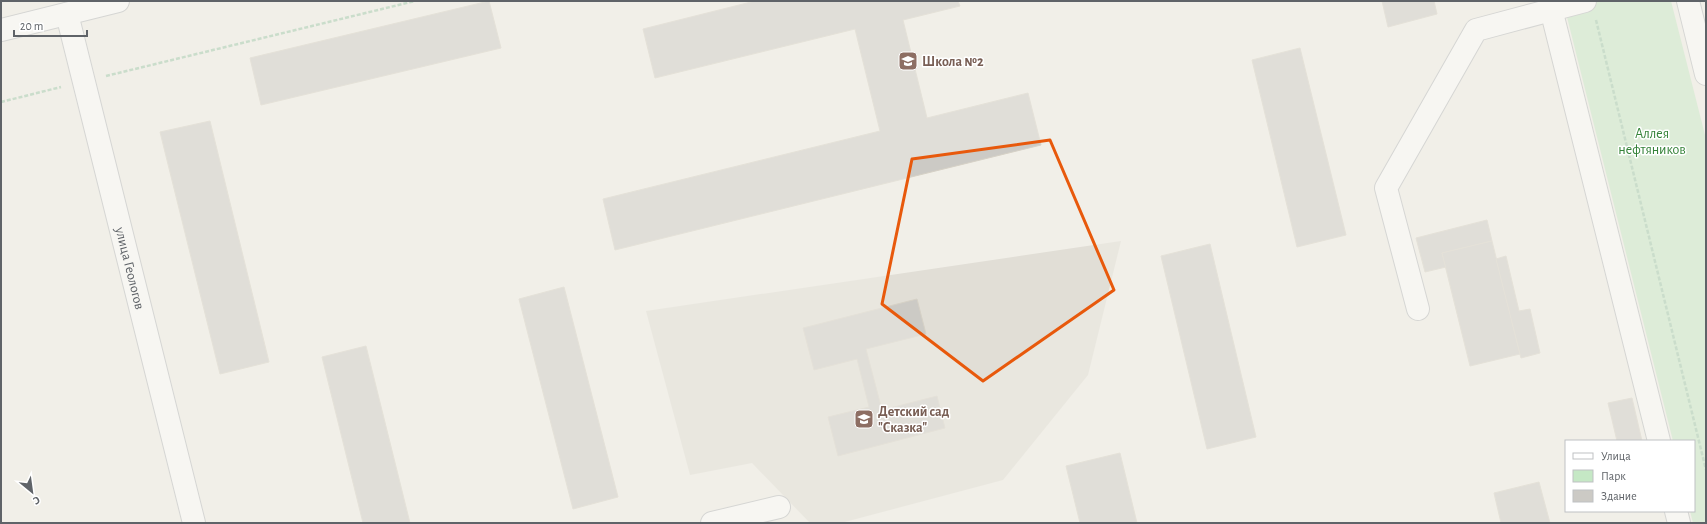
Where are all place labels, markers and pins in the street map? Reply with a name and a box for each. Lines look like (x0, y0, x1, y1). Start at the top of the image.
school or university icon: Школа №2 (897, 50, 919, 72)
place label: Школа №2 (922, 55, 984, 69)
place label: Детский сад "Сказка" (878, 405, 950, 435)
school or university icon: Детский сад "Сказка" (853, 408, 875, 430)

